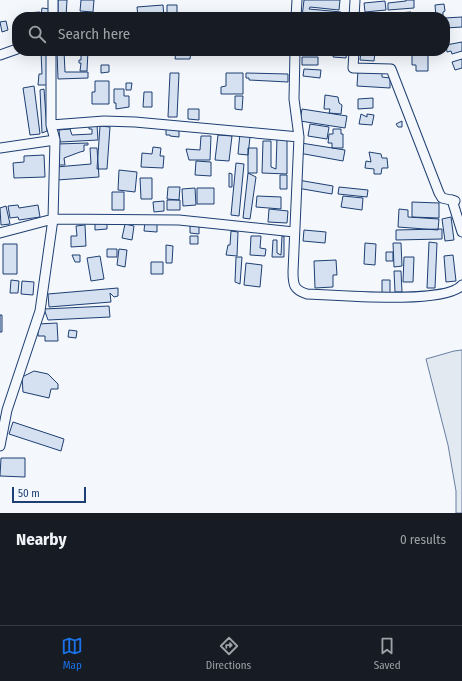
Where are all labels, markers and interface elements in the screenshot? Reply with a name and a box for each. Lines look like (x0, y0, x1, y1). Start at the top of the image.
search box (12, 12, 450, 56)
icon: search (26, 23, 48, 45)
text: Search here (58, 25, 130, 43)
scale bar (12, 485, 86, 504)
text: 50 m (18, 487, 40, 500)
text: Nearby (16, 529, 67, 550)
text: 0 results (400, 532, 446, 547)
tab: Map (61, 635, 83, 672)
tab: Directions (206, 635, 251, 672)
tab: Saved (374, 635, 401, 672)

